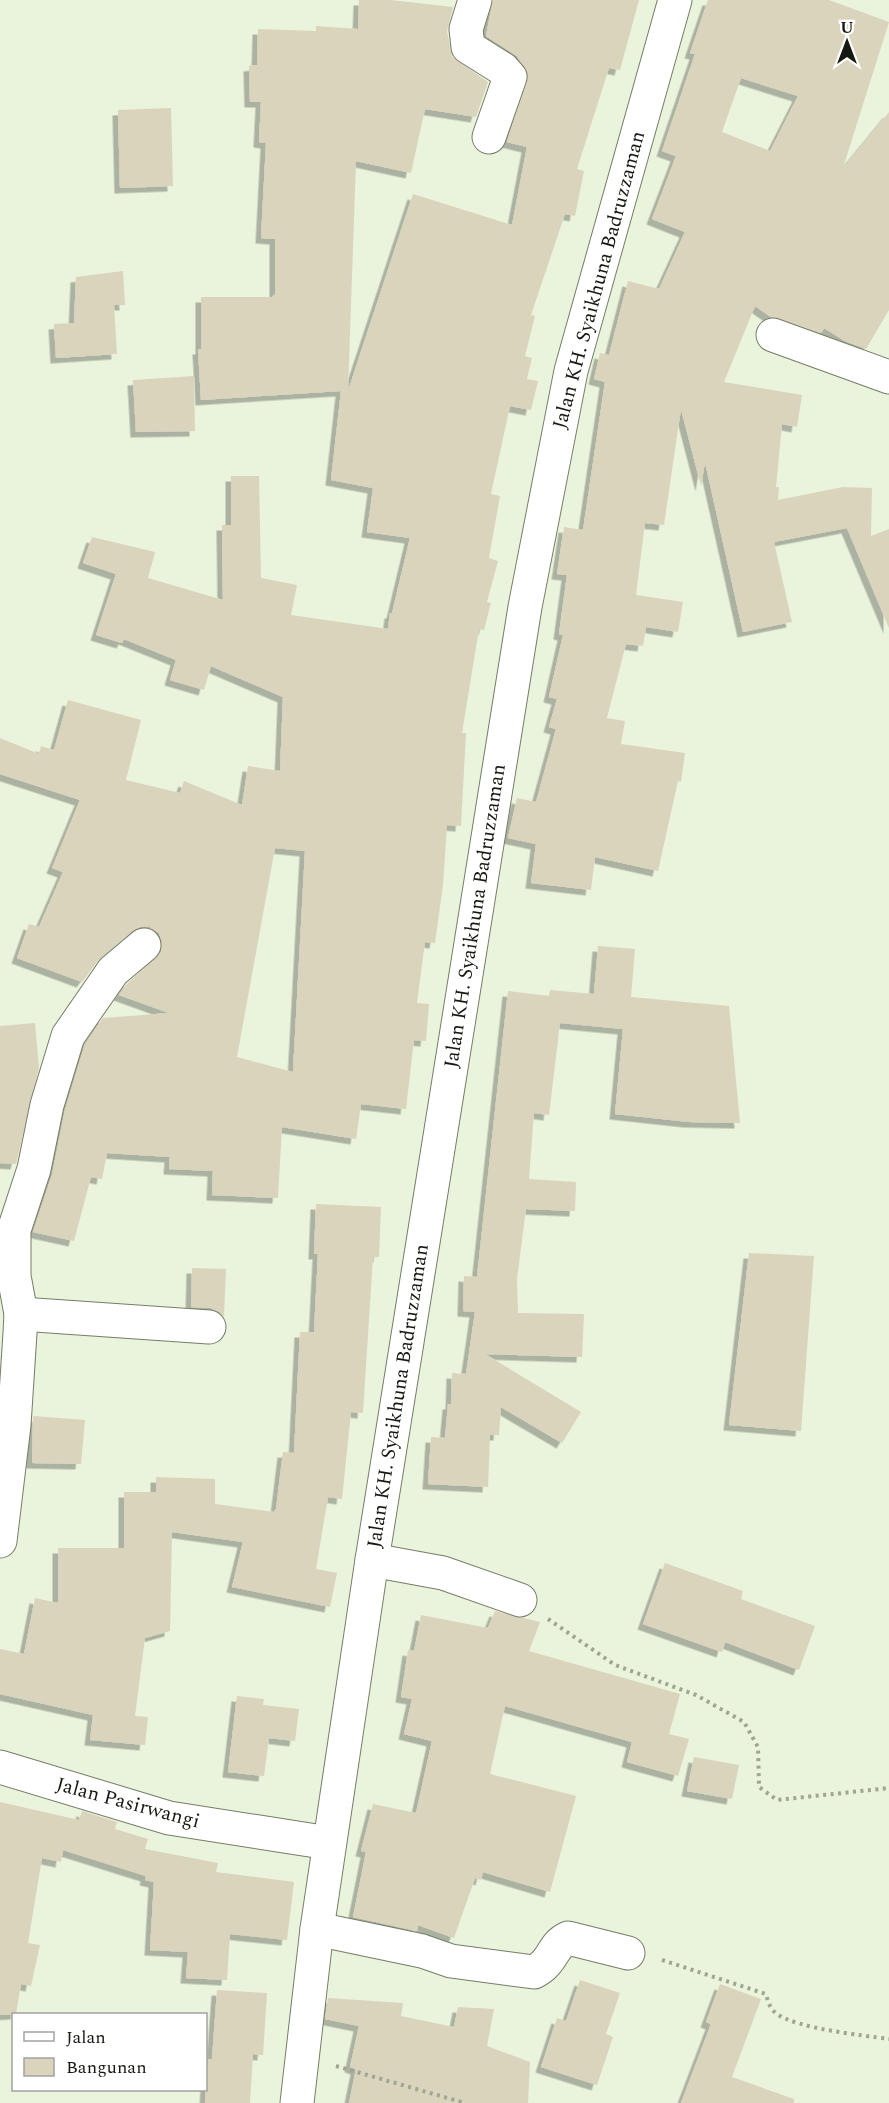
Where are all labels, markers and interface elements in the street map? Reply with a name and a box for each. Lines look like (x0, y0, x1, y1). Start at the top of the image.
north arrow (817, 12, 877, 72)
text: U (840, 16, 854, 40)
street label: Jalan KH. Syaikhuna Badruzzaman (545, 128, 653, 432)
street label: Jalan KH. Syaikhuna Badruzzaman (436, 762, 514, 1070)
street label: Jalan KH. Syaikhuna Badruzzaman (359, 1242, 437, 1550)
street label: Jalan Pasirwangi (53, 1769, 203, 1837)
legend (12, 2013, 207, 2091)
text: Jalan (66, 2024, 106, 2051)
text: Bangunan (66, 2054, 147, 2081)

